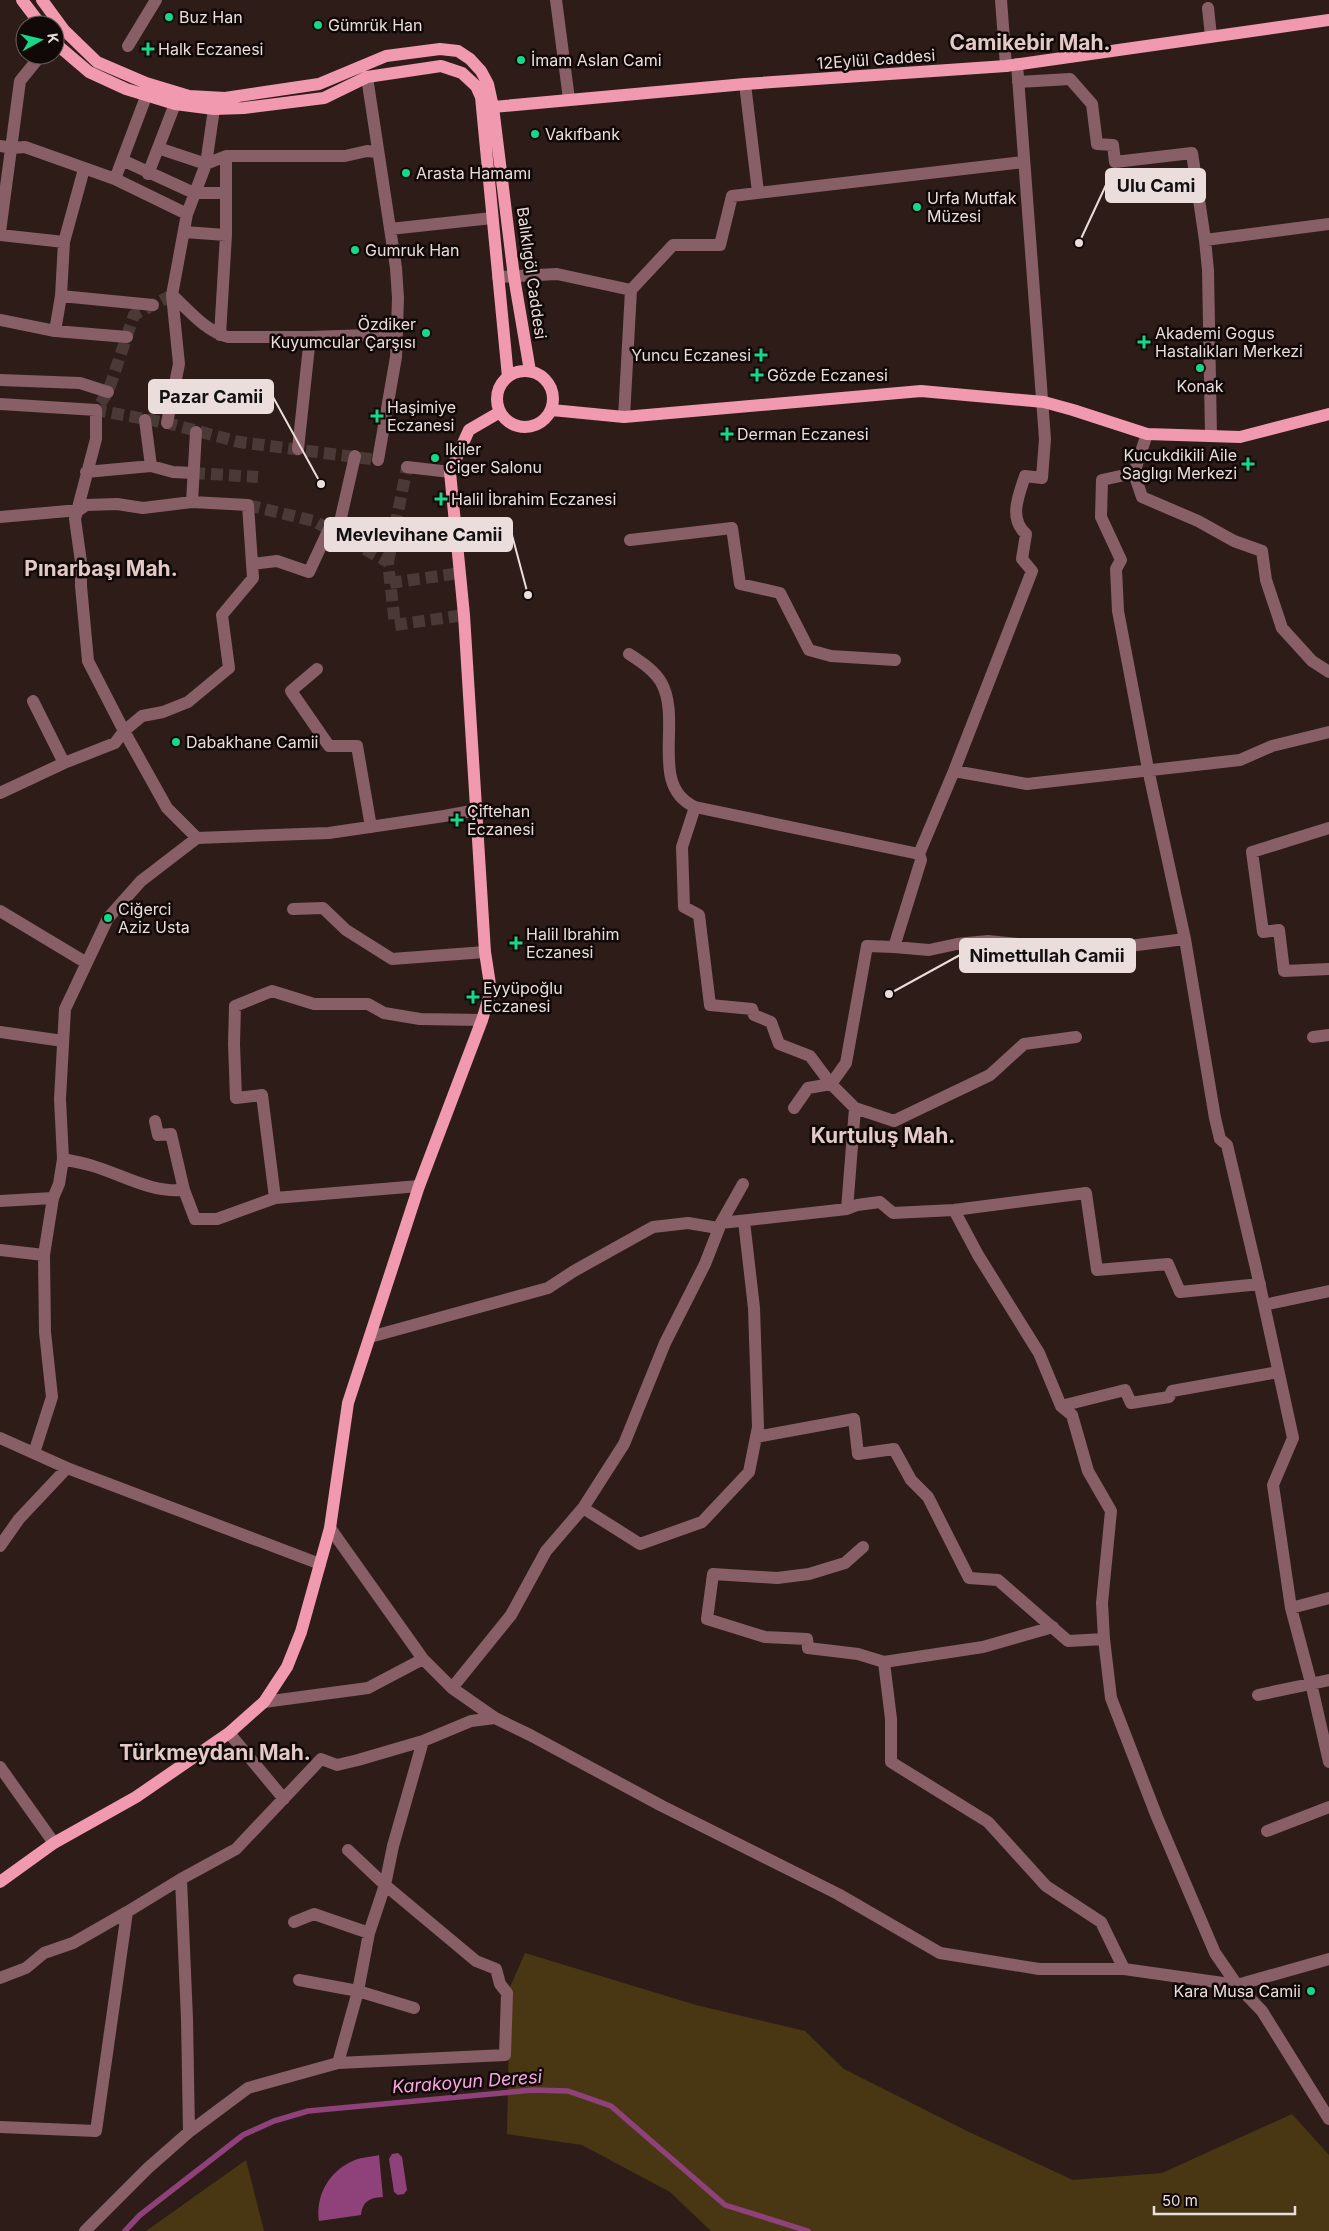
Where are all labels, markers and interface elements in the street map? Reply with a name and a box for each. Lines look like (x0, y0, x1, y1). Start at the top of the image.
place label: Buz Han (179, 7, 243, 27)
marker: Buz Han (163, 11, 175, 23)
north arrow (15, 15, 65, 65)
place label: Gümrük Han (328, 15, 423, 35)
marker: Gümrük Han (312, 19, 324, 31)
district label: Camikebir Mah. (949, 30, 1111, 55)
text: K (44, 32, 62, 44)
place label: Halk Eczanesi (158, 39, 263, 59)
marker: Halk Eczanesi (142, 43, 154, 55)
street label: 12Eylül Caddesi (816, 45, 936, 73)
place label: İmam Aslan Cami (531, 50, 662, 70)
marker: İmam Aslan Cami (515, 54, 527, 66)
place label: Vakıfbank (545, 124, 620, 144)
marker: Vakıfbank (529, 128, 541, 140)
place label: Arasta Hamamı (416, 163, 531, 183)
marker: Arasta Hamamı (400, 167, 412, 179)
callout: Ulu Cami (1106, 169, 1205, 202)
text: Ulu Cami (1117, 175, 1195, 196)
place label: Urfa Mutfak Müzesi (927, 188, 1017, 226)
marker: Urfa Mutfak Müzesi (911, 201, 923, 213)
street label: Balıklıgöl Caddesi (513, 206, 551, 340)
place label: Gumruk Han (365, 240, 460, 260)
marker: Gumruk Han (349, 244, 361, 256)
place label: Özdiker Kuyumcular Çarşısı (271, 314, 416, 352)
place label: Akademi Gogus Hastalıkları Merkezi (1155, 323, 1303, 361)
marker: Özdiker Kuyumcular Çarşısı (420, 327, 432, 339)
marker: Akademi Gogus Hastalıkları Merkezi (1137, 335, 1151, 349)
place label: Yuncu Eczanesi (631, 345, 751, 365)
marker: Yuncu Eczanesi (755, 349, 767, 361)
marker: Konak (1194, 362, 1206, 374)
place label: Gözde Eczanesi (767, 365, 888, 385)
marker: Gözde Eczanesi (751, 369, 763, 381)
place label: Konak (1177, 376, 1224, 396)
callout: Pazar Camii (149, 380, 273, 413)
text: Pazar Camii (159, 386, 263, 407)
place label: Haşimiye Eczanesi (387, 397, 456, 435)
marker: Haşimiye Eczanesi (371, 410, 383, 422)
place label: Derman Eczanesi (737, 424, 869, 444)
marker: Derman Eczanesi (721, 428, 733, 440)
place label: Ikiler Ciger Salonu (445, 439, 542, 477)
place label: Kucukdikili Aile Saglıgı Merkezi (1122, 445, 1237, 483)
marker: Ikiler Ciger Salonu (429, 452, 441, 464)
marker: Kucukdikili Aile Saglıgı Merkezi (1241, 457, 1255, 471)
place label: Halil İbrahim Eczanesi (451, 489, 616, 509)
marker: Halil İbrahim Eczanesi (435, 493, 447, 505)
callout: Mevlevihane Camii (325, 518, 512, 551)
text: Mevlevihane Camii (336, 524, 502, 545)
district label: Pınarbaşı Mah. (24, 556, 178, 581)
place label: Dabakhane Camii (186, 732, 318, 752)
marker: Dabakhane Camii (170, 736, 182, 748)
place label: Çiftehan Eczanesi (467, 801, 534, 839)
marker: Çiftehan Eczanesi (451, 814, 463, 826)
place label: Ciğerci Aziz Usta (118, 899, 190, 937)
marker: Ciğerci Aziz Usta (102, 912, 114, 924)
place label: Halil Ibrahim Eczanesi (526, 924, 619, 962)
marker: Halil Ibrahim Eczanesi (510, 937, 522, 949)
callout: Nimettullah Camii (960, 939, 1135, 972)
text: Nimettullah Camii (969, 945, 1125, 966)
place label: Eyyüpoğlu Eczanesi (483, 978, 563, 1016)
marker: Eyyüpoğlu Eczanesi (467, 991, 479, 1003)
district label: Kurtuluş Mah. (811, 1123, 955, 1148)
district label: Türkmeydanı Mah. (119, 1740, 311, 1765)
place label: Kara Musa Camii (1173, 1981, 1301, 2001)
marker: Kara Musa Camii (1305, 1985, 1317, 1997)
water label: Karakoyun Deresi (391, 2066, 543, 2097)
scale bar (1154, 2184, 1295, 2216)
text: 50 m (1162, 2191, 1198, 2210)

